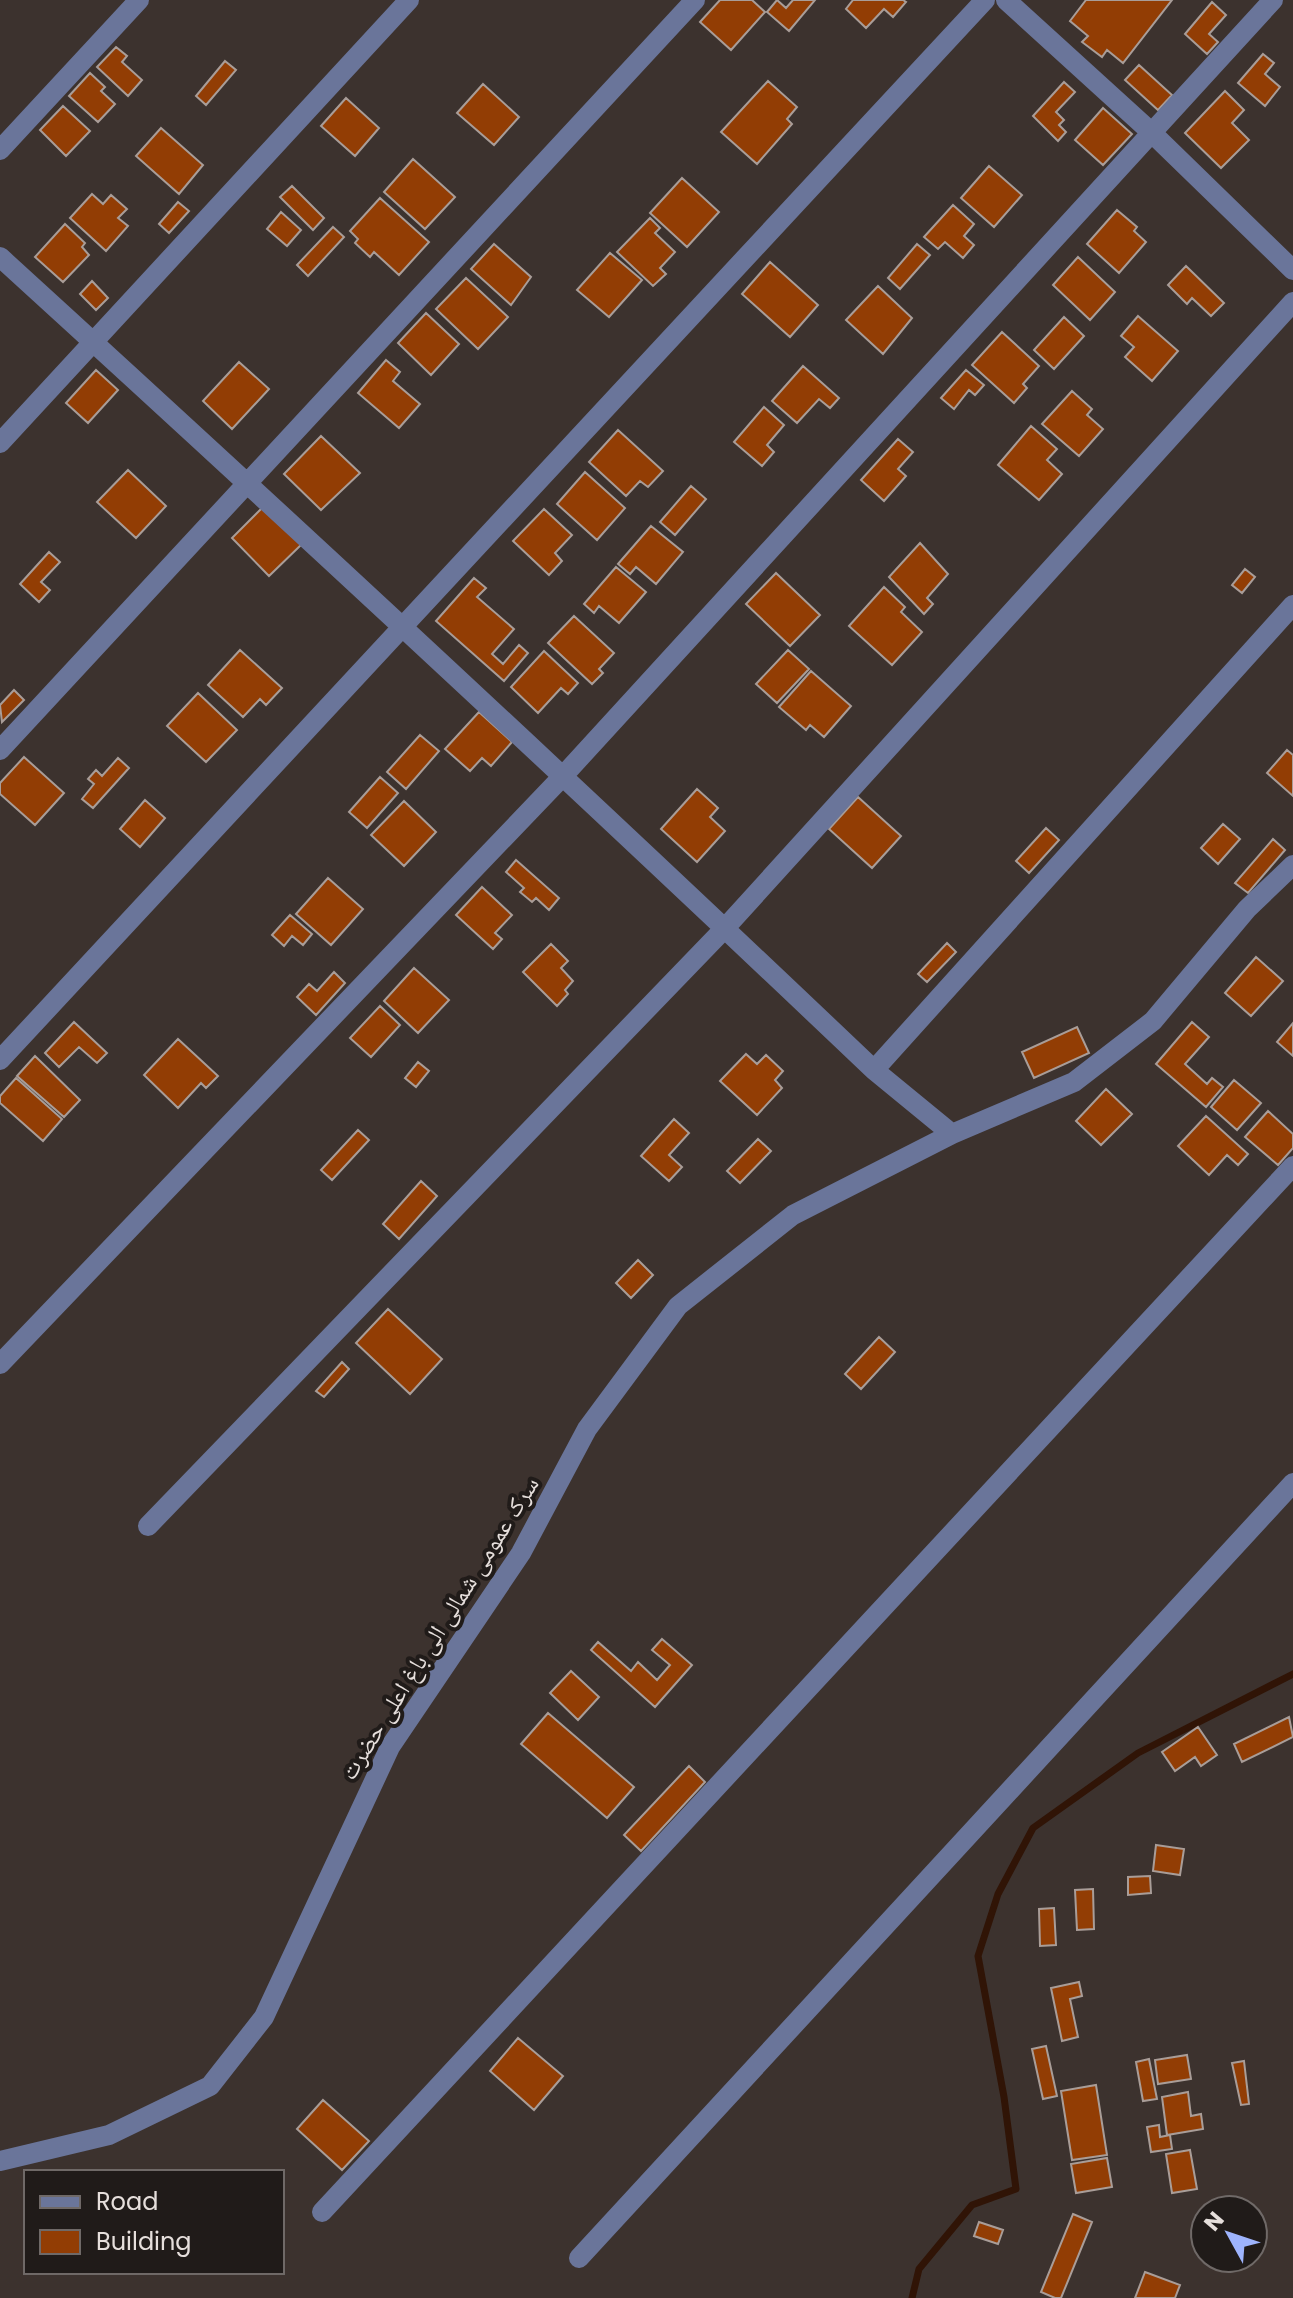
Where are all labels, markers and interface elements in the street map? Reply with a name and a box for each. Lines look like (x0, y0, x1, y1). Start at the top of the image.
street label: سرک عمومی شمالی الی باغ اعلی حضرت (332, 1470, 546, 1786)
legend (24, 2170, 284, 2274)
text: Road (96, 2185, 158, 2218)
north arrow (1189, 2194, 1269, 2274)
text: N (1197, 2205, 1231, 2238)
text: Building (96, 2225, 192, 2258)

